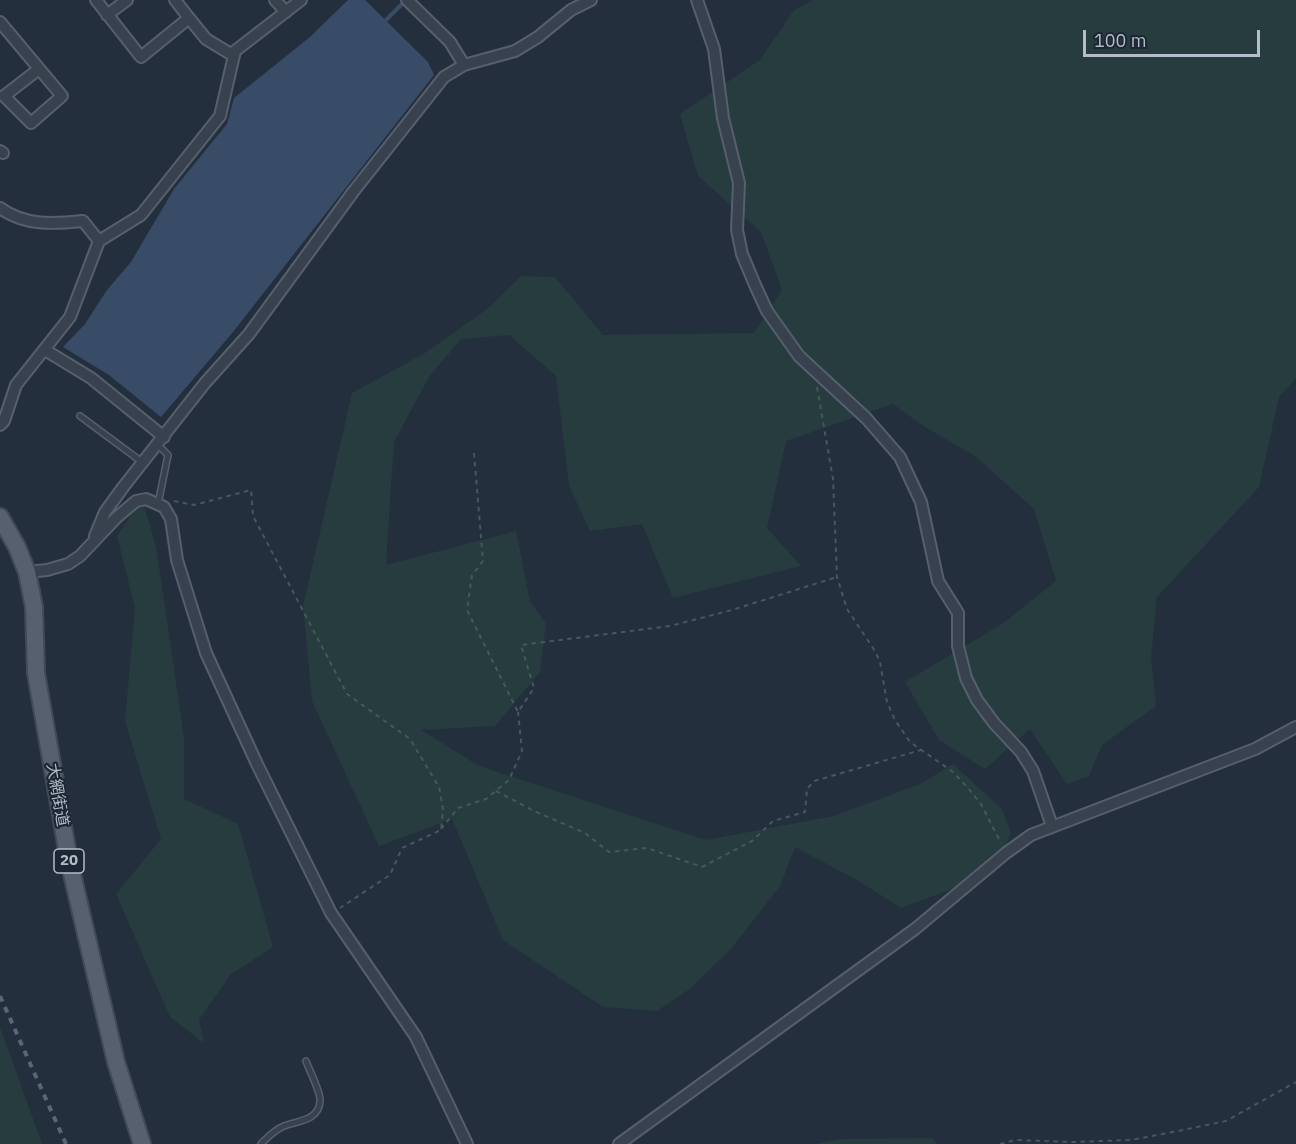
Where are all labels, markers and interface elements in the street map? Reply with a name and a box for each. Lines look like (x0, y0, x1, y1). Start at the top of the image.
scale bar (1086, 18, 1263, 56)
text: 100 m (1094, 29, 1146, 52)
street label: 大網街道 (42, 762, 72, 828)
road number: 20 (54, 849, 84, 873)

